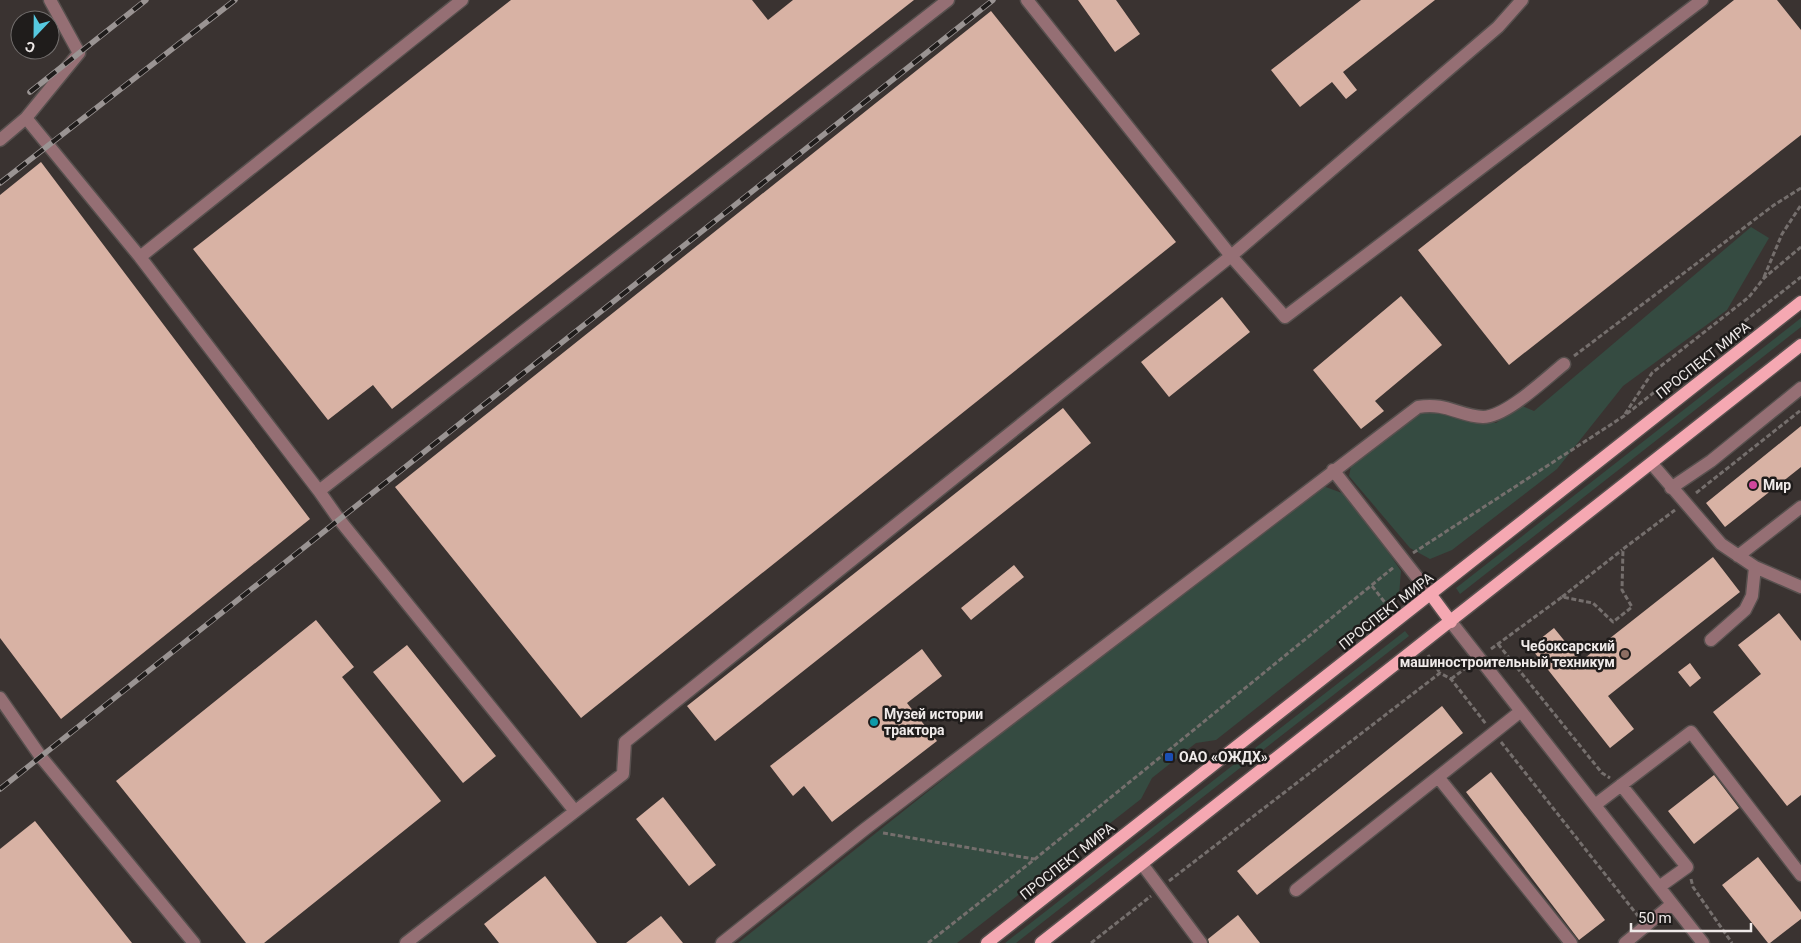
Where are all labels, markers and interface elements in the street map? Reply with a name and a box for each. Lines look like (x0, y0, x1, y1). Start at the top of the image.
north arrow (10, 10, 60, 60)
text: С (23, 38, 37, 56)
street label: ПРОСПЕКТ МИРА (1653, 318, 1753, 402)
place label: Мир (1763, 477, 1791, 493)
marker: Мир (1747, 479, 1759, 491)
street label: ПРОСПЕКТ МИРА (1336, 569, 1436, 653)
place label: Чебоксарский машиностроительный техникум (1400, 638, 1615, 670)
marker: Чебоксарский машиностроительный техникум (1619, 648, 1631, 660)
place label: Музей истории трактора (884, 706, 983, 738)
marker: Музей истории трактора (868, 716, 880, 728)
place label: ОАО «ОЖДХ» (1179, 749, 1268, 765)
marker: ОАО «ОЖДХ» (1163, 751, 1175, 763)
street label: ПРОСПЕКТ МИРА (1017, 819, 1117, 903)
scale bar (1631, 900, 1751, 932)
text: 50 m (1638, 909, 1672, 927)

